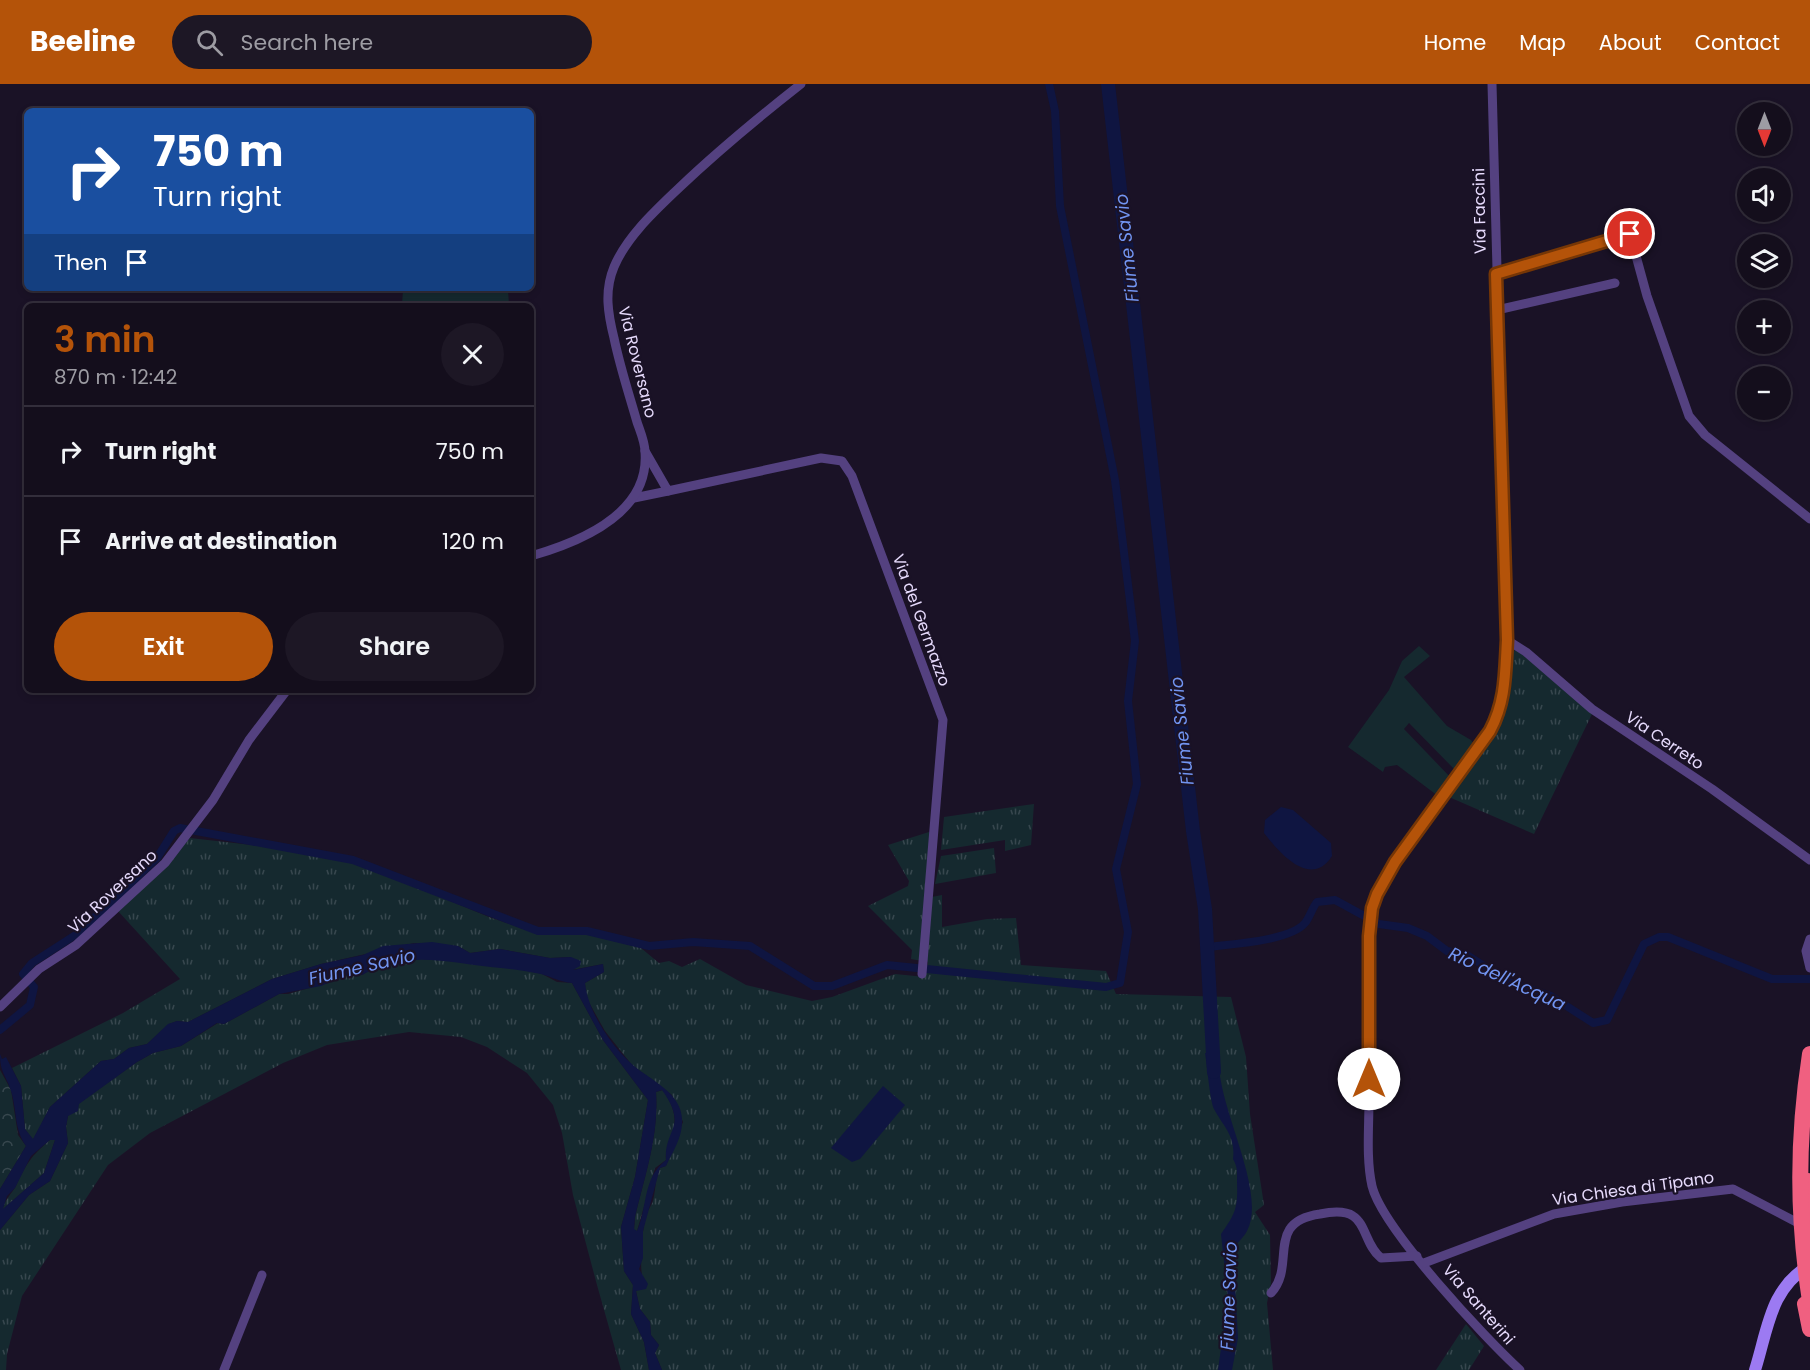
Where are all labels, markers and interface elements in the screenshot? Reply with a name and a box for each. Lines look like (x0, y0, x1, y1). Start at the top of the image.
search box (172, 15, 592, 69)
text: Beeline (30, 22, 136, 61)
icon: search (193, 26, 226, 59)
text: Search here (241, 27, 373, 58)
text: Home (1424, 28, 1486, 57)
text: Map (1519, 28, 1566, 57)
text: About (1599, 28, 1662, 57)
text: Contact (1695, 28, 1780, 57)
north arrow (1737, 102, 1791, 156)
map controls (1737, 102, 1791, 420)
text: 750 m (153, 122, 284, 181)
icon: right (54, 132, 132, 210)
street label: Via Faccini (1467, 168, 1492, 254)
button: sound (1737, 168, 1791, 222)
text: Turn right (153, 178, 282, 215)
water label: Fiume Savio (1108, 193, 1145, 303)
pin (1604, 208, 1655, 259)
icon: arrive (1613, 217, 1646, 250)
button: layers (1737, 234, 1791, 288)
icon: arrive (120, 246, 153, 279)
text: Then (54, 247, 108, 278)
button: + (1737, 300, 1791, 354)
street label: Via Roversano (613, 304, 663, 420)
text: 3 min (54, 314, 156, 365)
button: close (441, 323, 504, 386)
text: 870 m · 12:42 (54, 363, 177, 391)
button: − (1737, 366, 1791, 420)
icon: right (54, 435, 87, 468)
text: Turn right (105, 436, 216, 467)
text: 750 m (436, 436, 504, 467)
icon: arrive (54, 525, 87, 558)
text: Arrive at destination (105, 526, 337, 557)
text: 120 m (442, 526, 504, 557)
street label: Via del Germazzo (887, 551, 956, 690)
button: Exit (54, 612, 273, 681)
button: Share (285, 612, 504, 681)
water label: Fiume Savio (1163, 676, 1200, 786)
street label: Via Cerreto (1621, 706, 1708, 775)
street label: Via Roversano (63, 844, 162, 939)
water label: Rio dell'Acqua (1445, 941, 1570, 1017)
water label: Fiume Savio (306, 942, 418, 991)
position arrow (1337, 1047, 1401, 1111)
street label: Via Chiesa di Tipano (1551, 1166, 1716, 1211)
water label: Fiume Savio (1214, 1241, 1243, 1351)
street label: Via Santerini (1437, 1259, 1520, 1350)

